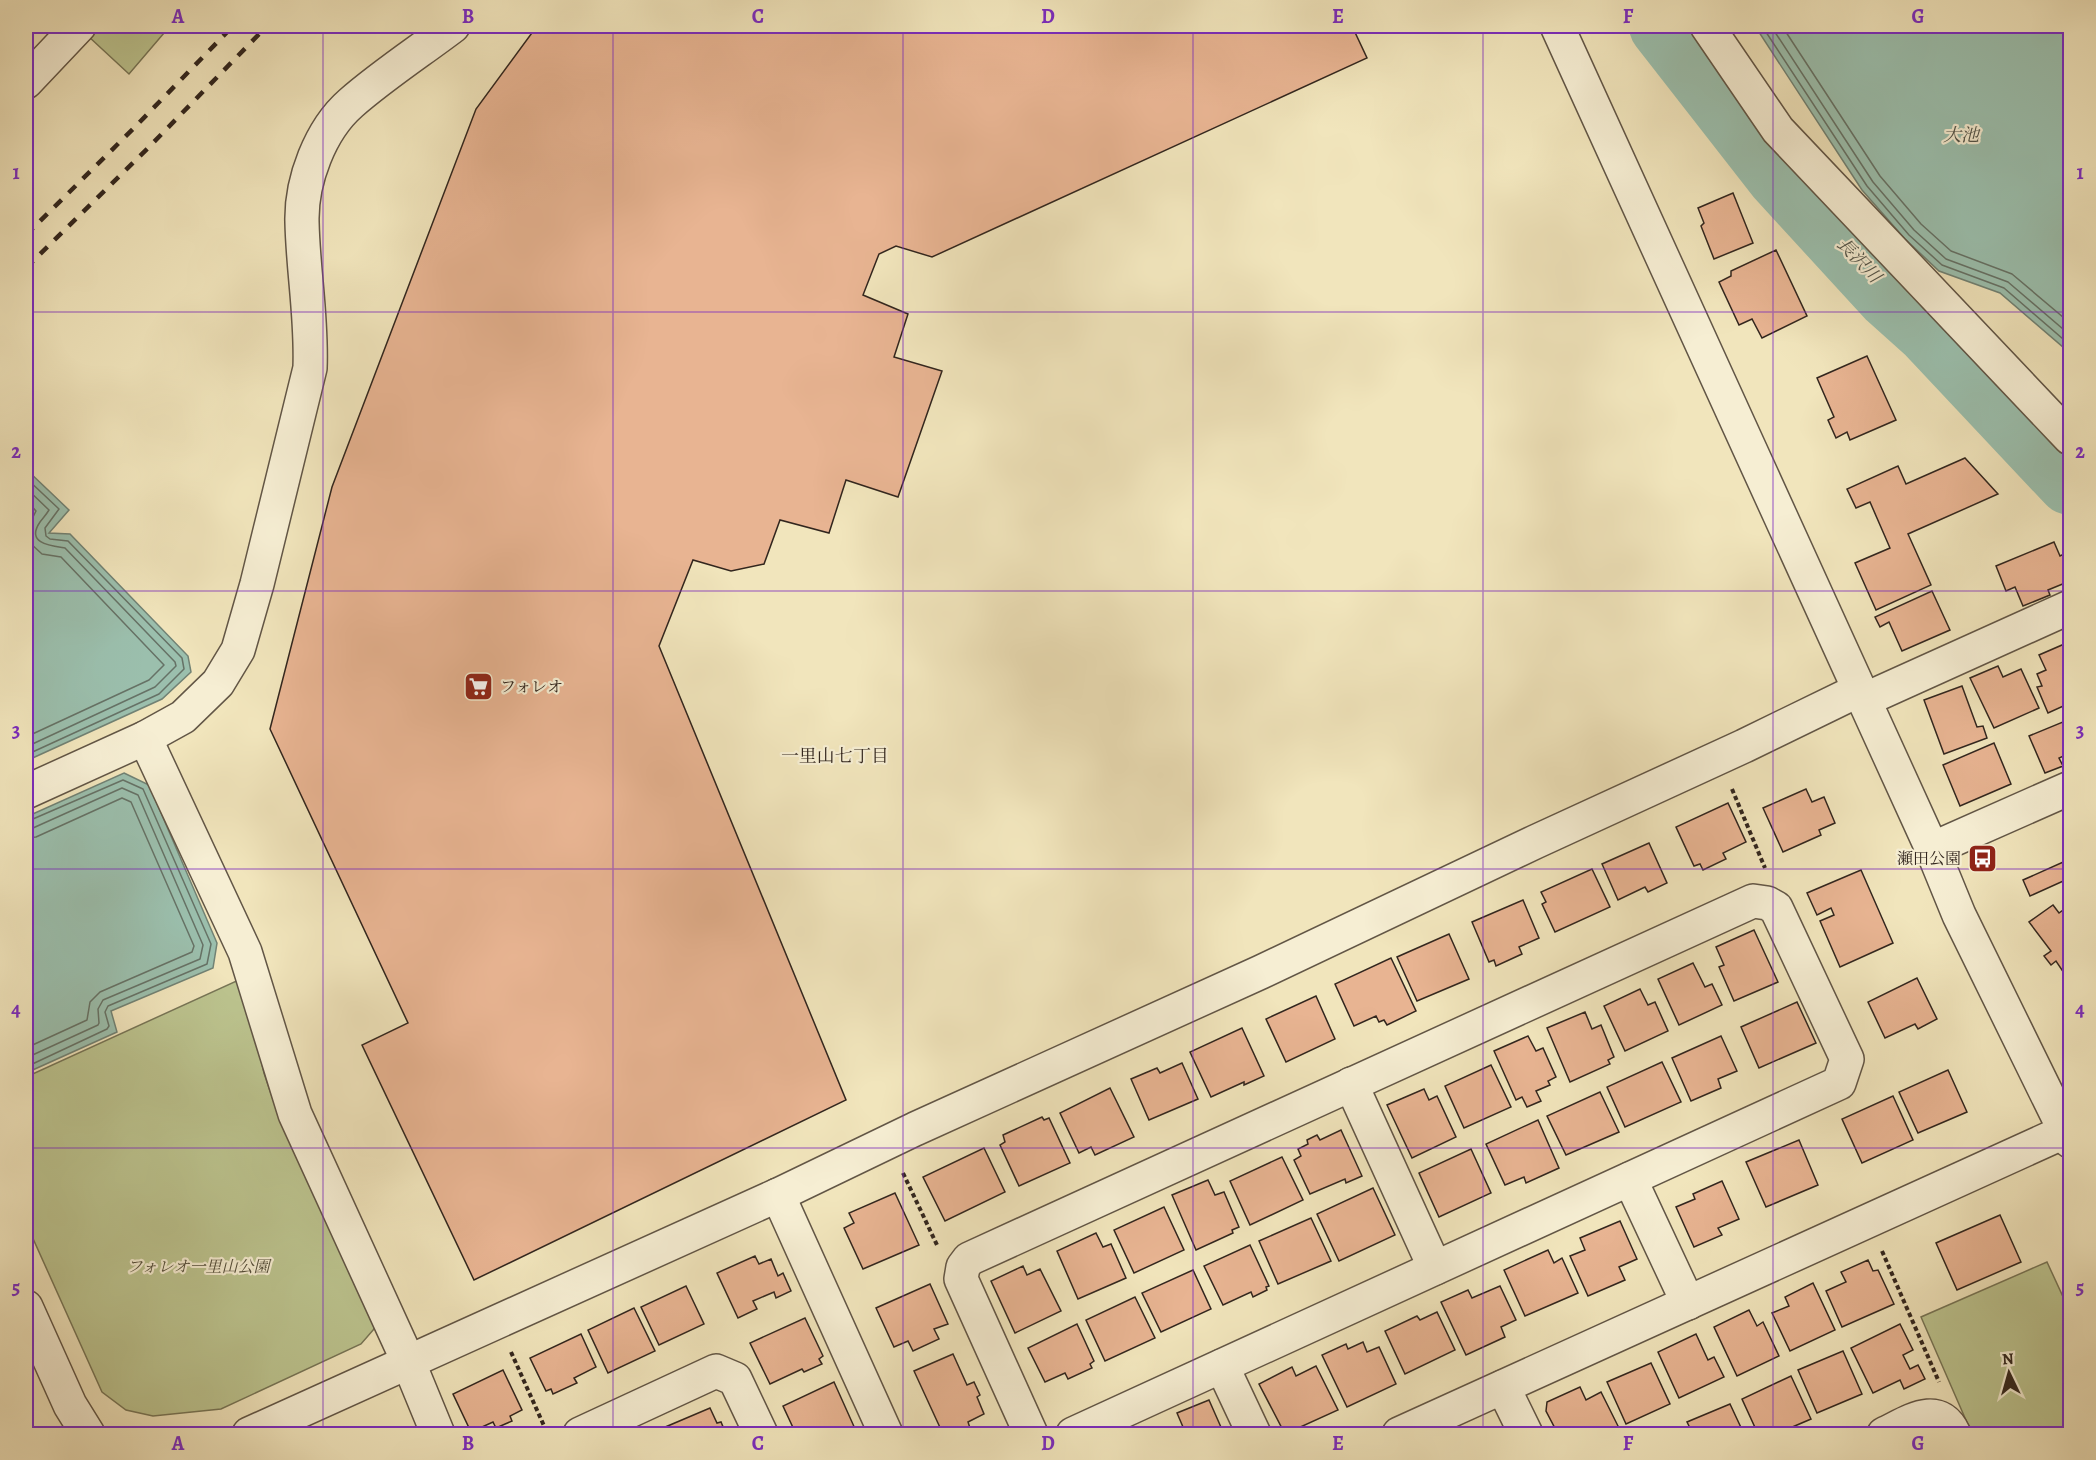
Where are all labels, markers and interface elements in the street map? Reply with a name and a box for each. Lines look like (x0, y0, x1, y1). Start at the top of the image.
text: A (171, 3, 185, 30)
text: B (462, 3, 474, 30)
text: C (752, 3, 764, 30)
text: D (1041, 3, 1055, 30)
text: E (1332, 3, 1344, 30)
text: F (1623, 3, 1634, 30)
text: G (1911, 3, 1925, 30)
water label: 大池 (1943, 123, 1981, 147)
text: 1 (12, 159, 20, 186)
text: 1 (2076, 159, 2084, 186)
water label: 長沢川 (1832, 232, 1888, 289)
text: 2 (11, 438, 21, 465)
text: 2 (2075, 438, 2085, 465)
supermarket icon: フォレオ (463, 671, 495, 703)
place label: フォレオ (500, 676, 563, 698)
text: 3 (12, 717, 20, 744)
text: 3 (2076, 717, 2084, 744)
district label: 一里山七丁目 (781, 744, 889, 768)
bus stop icon: 瀬田公園 (1966, 843, 1998, 875)
place label: 瀬田公園 (1897, 848, 1961, 870)
text: 4 (11, 996, 21, 1023)
text: 4 (2075, 996, 2085, 1023)
park label: フォレオ一里山公園 (126, 1256, 273, 1278)
text: 5 (12, 1274, 20, 1301)
text: 5 (2076, 1274, 2084, 1301)
north arrow (1979, 1343, 2039, 1403)
text: N (2001, 1348, 2015, 1371)
text: A (171, 1430, 185, 1457)
text: B (462, 1430, 474, 1457)
text: C (752, 1430, 764, 1457)
text: D (1041, 1430, 1055, 1457)
text: E (1332, 1430, 1344, 1457)
text: F (1623, 1430, 1634, 1457)
text: G (1911, 1430, 1925, 1457)

